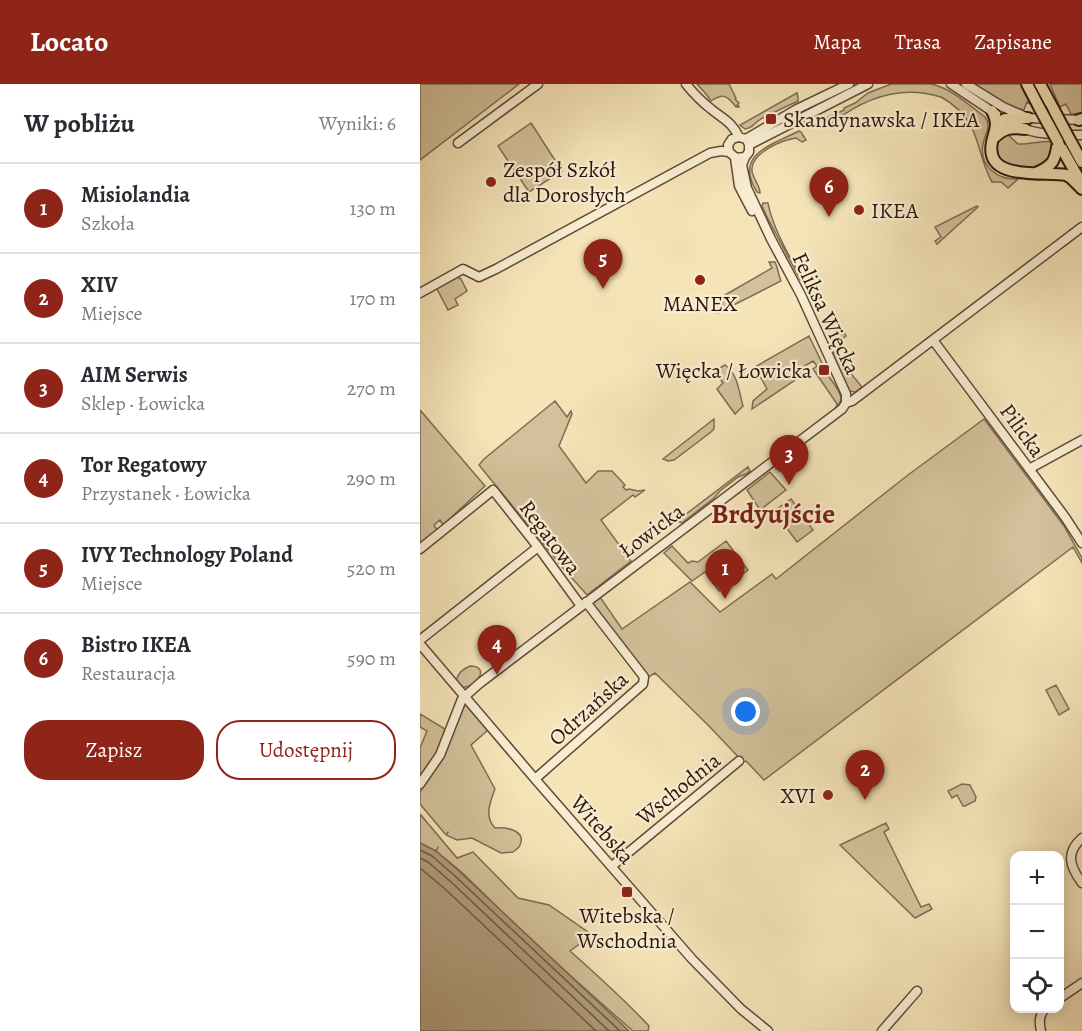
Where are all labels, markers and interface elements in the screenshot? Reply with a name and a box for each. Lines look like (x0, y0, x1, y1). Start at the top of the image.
text: Locato (30, 23, 108, 61)
text: Mapa (813, 28, 861, 56)
text: Trasa (894, 28, 941, 56)
text: Zapisane (974, 28, 1052, 56)
place label: Skandynawska / IKEA (783, 105, 981, 135)
text: W pobliżu (24, 106, 135, 141)
text: Wyniki: 6 (319, 110, 396, 137)
marker: Skandynawska / IKEA (764, 112, 778, 126)
place label: Zespół Szkół dla Dorosłych (503, 155, 626, 210)
pin: 6 (810, 168, 848, 217)
marker: Zespół Szkół dla Dorosłych (484, 175, 498, 189)
text: Misiolandia (81, 180, 190, 210)
text: 1 (40, 195, 47, 222)
text: 130 m (350, 195, 396, 222)
place label: IKEA (871, 196, 920, 226)
marker: IKEA (852, 203, 866, 217)
text: Szkoła (81, 210, 135, 237)
pin: 5 (584, 240, 622, 289)
street label: Feliksa Więcka (785, 247, 868, 380)
text: XIV (81, 270, 118, 300)
marker: MANEX (693, 273, 707, 287)
text: 2 (39, 285, 48, 312)
text: 170 m (350, 285, 396, 312)
place label: MANEX (663, 289, 738, 319)
text: Miejsce (81, 300, 143, 327)
place label: Więcka / Łowicka (655, 356, 813, 386)
text: AIM Serwis (81, 360, 188, 390)
marker: Więcka / Łowicka (817, 363, 831, 377)
text: 3 (39, 375, 48, 402)
text: 270 m (347, 375, 396, 402)
text: Sklep · Łowicka (81, 390, 205, 417)
street label: Pilicka (992, 398, 1052, 464)
pin: 3 (770, 436, 808, 485)
text: Tor Regatowy (81, 450, 206, 480)
text: 4 (39, 465, 48, 492)
text: 290 m (346, 465, 396, 492)
text: Przystanek · Łowicka (81, 480, 251, 507)
street label: Regatowa (512, 494, 589, 582)
district label: Brdyujście (711, 495, 835, 533)
street label: Łowicka (613, 496, 691, 565)
text: IVY Technology Poland (81, 540, 293, 570)
pin: 1 (706, 550, 744, 599)
text: 5 (39, 555, 48, 582)
text: 520 m (347, 555, 396, 582)
text: Miejsce (81, 570, 143, 597)
pin: 4 (478, 626, 517, 675)
text: Bistro IKEA (81, 630, 191, 660)
text: 6 (39, 645, 48, 672)
text: 590 m (347, 645, 396, 672)
text: Restauracja (81, 660, 176, 687)
street label: Odrzańska (542, 664, 636, 753)
your location (731, 697, 760, 726)
button: Zapisz (24, 720, 204, 780)
button: Udostępnij (216, 720, 396, 780)
street label: Wschodnia (629, 745, 728, 833)
pin: 2 (846, 750, 884, 800)
place label: XVI (780, 781, 816, 811)
street label: Witebska (563, 787, 642, 872)
marker: XVI (821, 788, 835, 802)
map controls (1010, 851, 1064, 1013)
button: + (1010, 851, 1064, 905)
marker: Witebska / Wschodnia (620, 885, 634, 899)
place label: Witebska / Wschodnia (576, 901, 678, 956)
button: − (1010, 905, 1064, 959)
button: locate (1010, 959, 1064, 1013)

